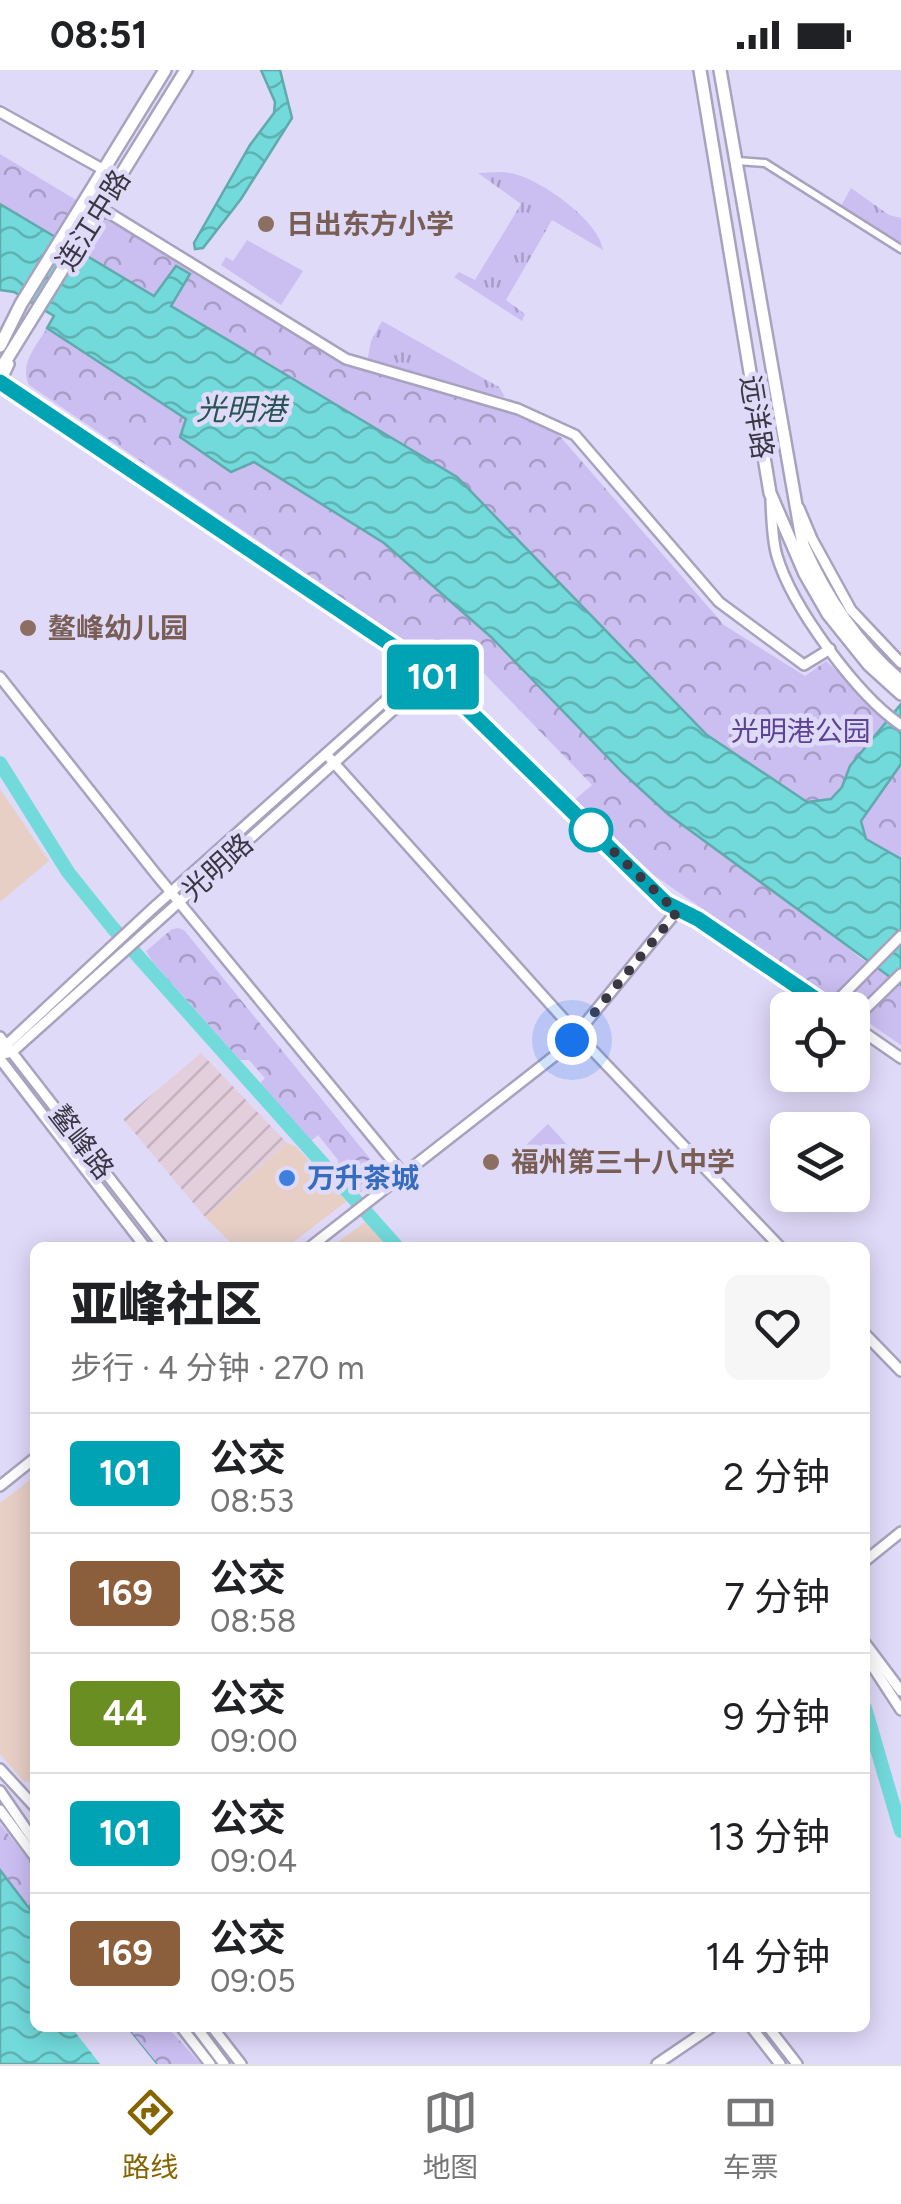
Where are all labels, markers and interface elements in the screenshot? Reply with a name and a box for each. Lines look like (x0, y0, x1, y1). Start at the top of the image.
text: 08:51 (50, 12, 147, 58)
street label: 连江中路 (49, 163, 137, 277)
place label: 日出东方小学 (286, 207, 454, 241)
marker: 日出东方小学 (255, 213, 277, 235)
street label: 远洋路 (734, 373, 780, 461)
water label: 光明港 (196, 391, 290, 428)
place label: 鳌峰幼儿园 (48, 611, 188, 645)
marker: 鳌峰幼儿园 (17, 617, 39, 639)
line badge: 101 (376, 644, 490, 710)
text: 101 (407, 656, 459, 698)
park label: 光明港公园 (731, 714, 871, 748)
unlabelled marker (570, 809, 612, 851)
street label: 光明路 (174, 826, 260, 908)
map controls (770, 992, 870, 1212)
button: locate (770, 992, 870, 1092)
your location (547, 1015, 597, 1065)
street label: 鳌峰路 (43, 1098, 121, 1186)
button: layers (770, 1112, 870, 1212)
place label: 福州第三十八中学 (511, 1145, 735, 1179)
marker: 福州第三十八中学 (480, 1151, 502, 1173)
place label: 万升茶城 (307, 1161, 419, 1195)
marker: 万升茶城 (276, 1167, 298, 1189)
text: 亚峰社区 (70, 1275, 262, 1333)
button: heart (725, 1275, 830, 1380)
text: 步行 · 4 分钟 · 270 m (70, 1349, 364, 1387)
text: 公交 (210, 1435, 286, 1481)
text: 101 (99, 1452, 151, 1494)
text: 2 分钟 (723, 1454, 830, 1500)
text: 08:53 (210, 1482, 294, 1520)
text: 公交 (210, 1555, 286, 1601)
text: 169 (97, 1572, 153, 1614)
text: 7 分钟 (724, 1574, 830, 1620)
text: 08:58 (210, 1602, 296, 1640)
text: 公交 (210, 1675, 286, 1721)
text: 44 (103, 1692, 147, 1734)
text: 9 分钟 (723, 1694, 830, 1740)
text: 09:00 (210, 1722, 298, 1760)
text: 公交 (210, 1795, 286, 1841)
text: 101 (99, 1812, 151, 1854)
text: 13 分钟 (708, 1814, 830, 1860)
text: 09:04 (210, 1842, 297, 1880)
text: 公交 (210, 1915, 286, 1961)
text: 169 (97, 1932, 153, 1974)
text: 14 分钟 (705, 1934, 830, 1980)
text: 09:05 (210, 1962, 296, 2000)
tab: 路线 (122, 2085, 178, 2185)
tab: 地图 (422, 2085, 479, 2185)
tab: 车票 (723, 2085, 779, 2185)

